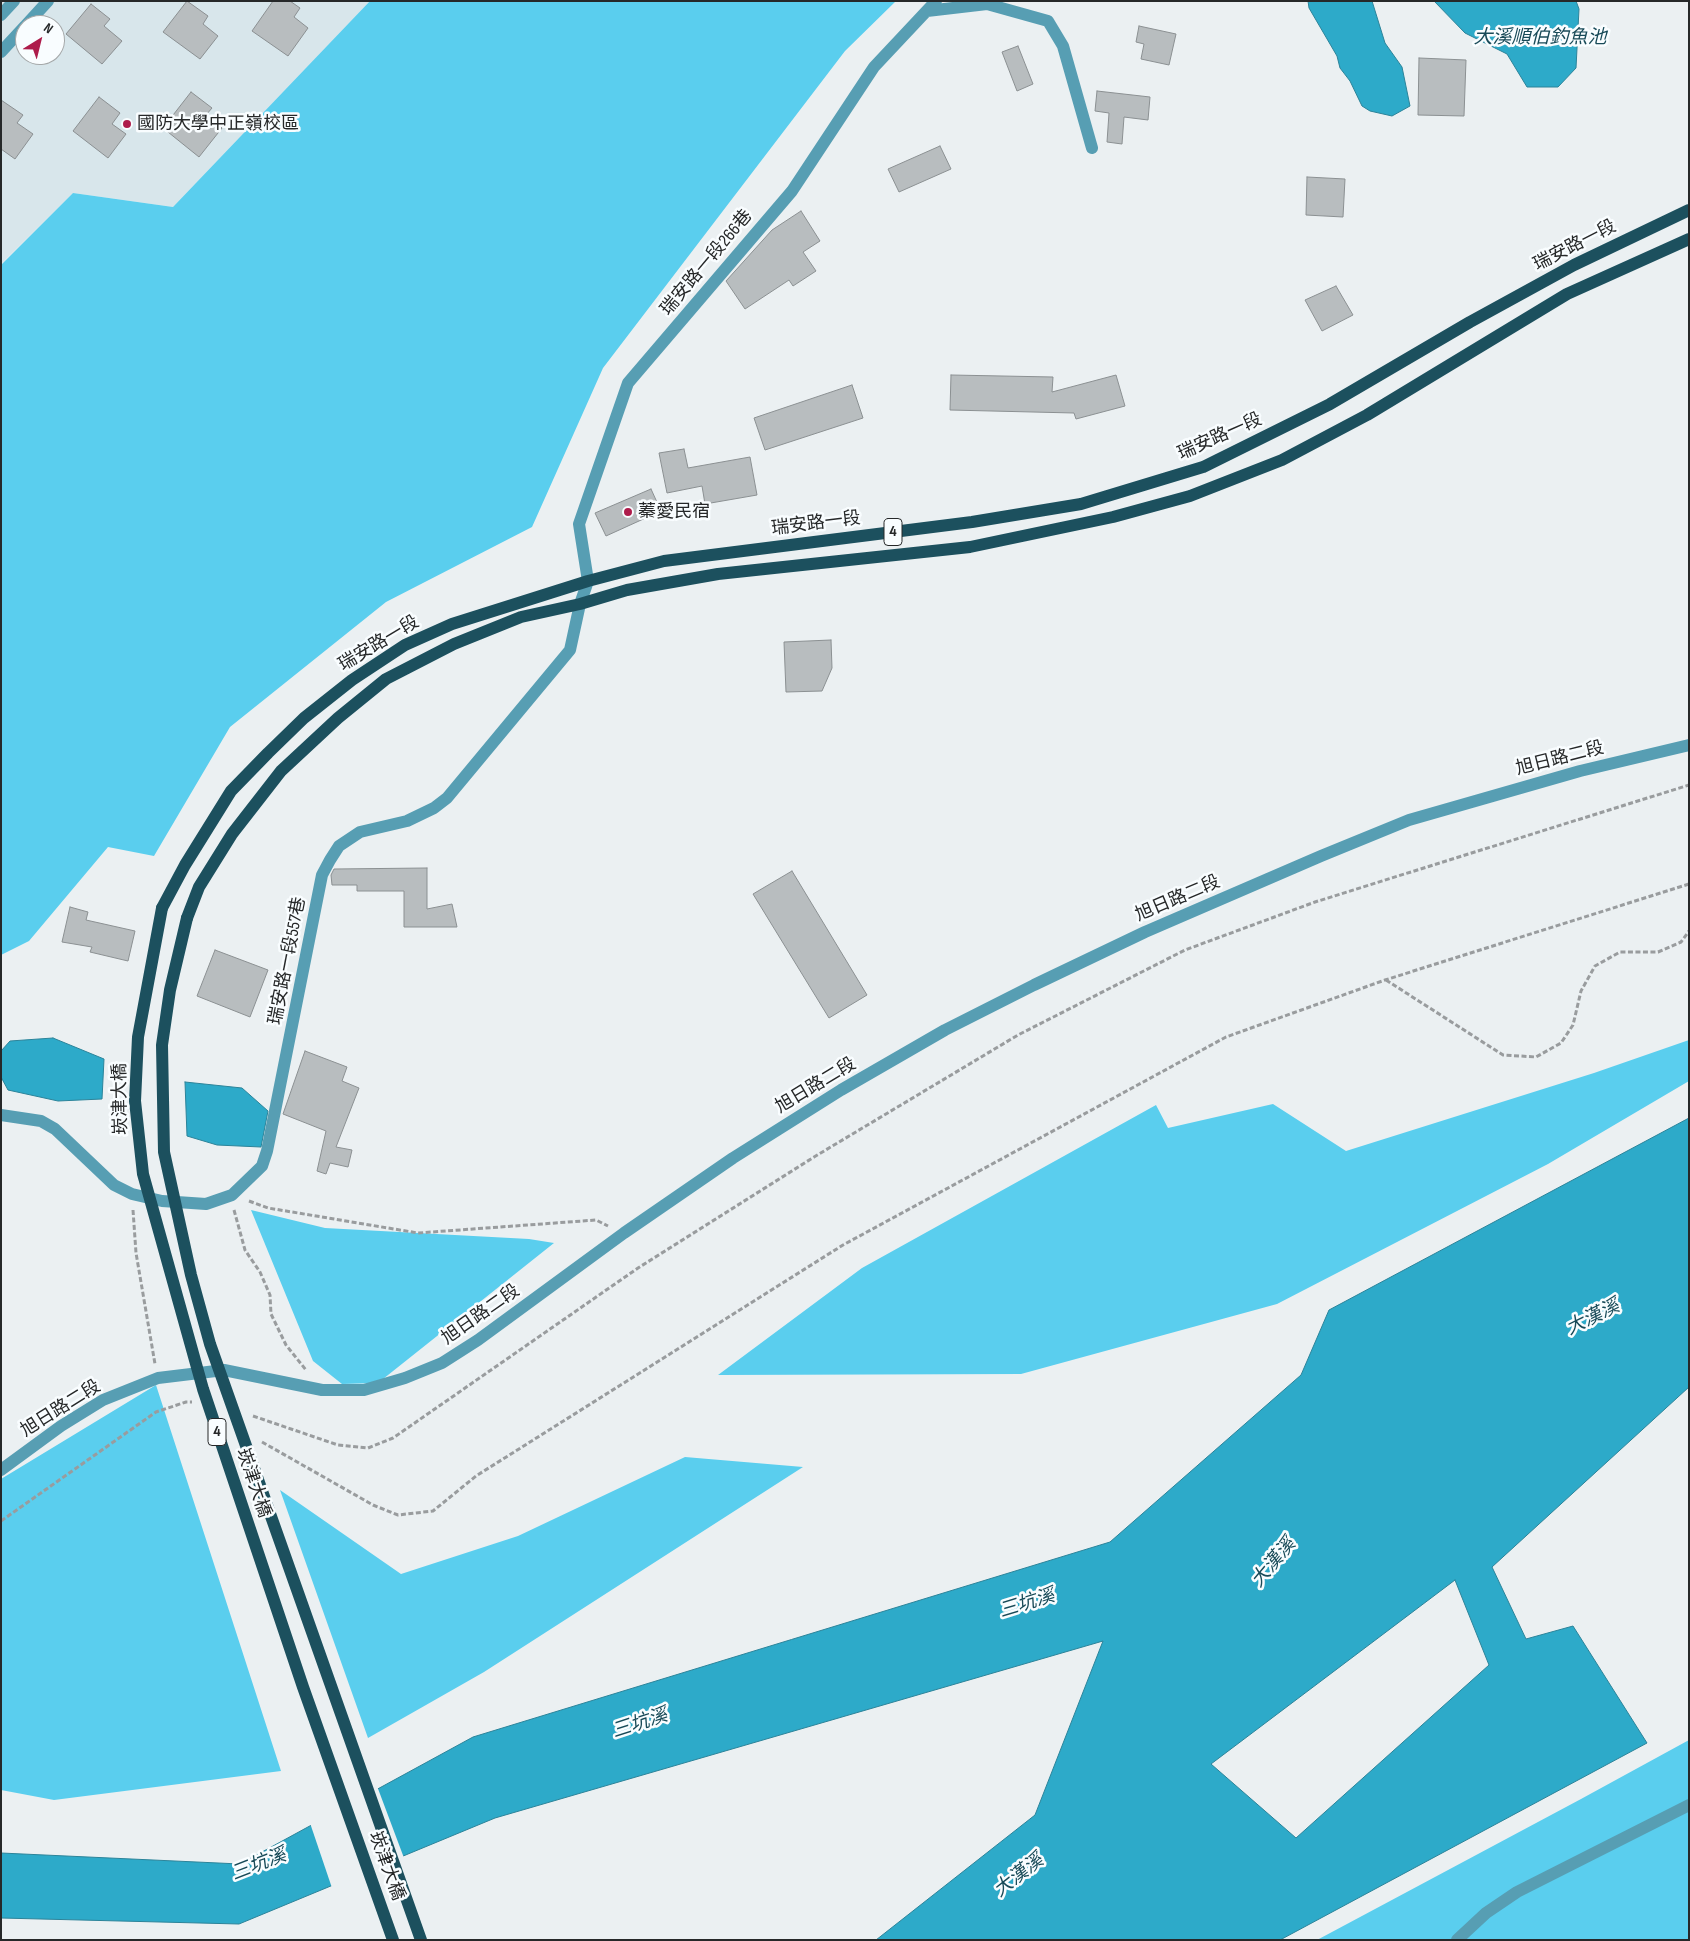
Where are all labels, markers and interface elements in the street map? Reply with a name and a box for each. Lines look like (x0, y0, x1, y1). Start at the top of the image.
north arrow (15, 15, 65, 65)
text: N (40, 19, 57, 37)
water label: 大溪順伯釣魚池 (1474, 27, 1606, 49)
place label: 國防大學中正嶺校區 (137, 113, 299, 135)
marker: 國防大學中正嶺校區 (121, 118, 133, 130)
street label: 瑞安路一段266巷 (657, 206, 757, 320)
street label: 瑞安路一段 (1530, 216, 1620, 276)
street label: 瑞安路一段 (1174, 409, 1266, 465)
place label: 蓁愛民宿 (638, 501, 710, 523)
marker: 蓁愛民宿 (622, 506, 634, 518)
street label: 瑞安路一段 (770, 508, 862, 540)
road number: 4 (884, 518, 902, 546)
street label: 瑞安路一段 (335, 612, 423, 676)
street label: 旭日路二段 (1514, 738, 1606, 780)
street label: 旭日路二段 (1132, 871, 1224, 927)
street label: 瑞安路一段557巷 (265, 895, 311, 1027)
street label: 旭日路二段 (772, 1054, 860, 1118)
street label: 崁津大橋 (110, 1063, 132, 1135)
street label: 旭日路二段 (438, 1280, 524, 1350)
water label: 大漢溪 (1562, 1295, 1624, 1341)
street label: 旭日路二段 (17, 1376, 105, 1442)
road number: 4 (208, 1418, 226, 1445)
street label: 崁津大橋 (231, 1445, 275, 1521)
water label: 大漢溪 (1247, 1534, 1301, 1592)
water label: 三坑溪 (996, 1585, 1058, 1623)
water label: 三坑溪 (609, 1704, 671, 1744)
street label: 崁津大橋 (364, 1828, 408, 1904)
water label: 三坑溪 (228, 1844, 290, 1886)
water label: 大漢溪 (990, 1849, 1048, 1903)

